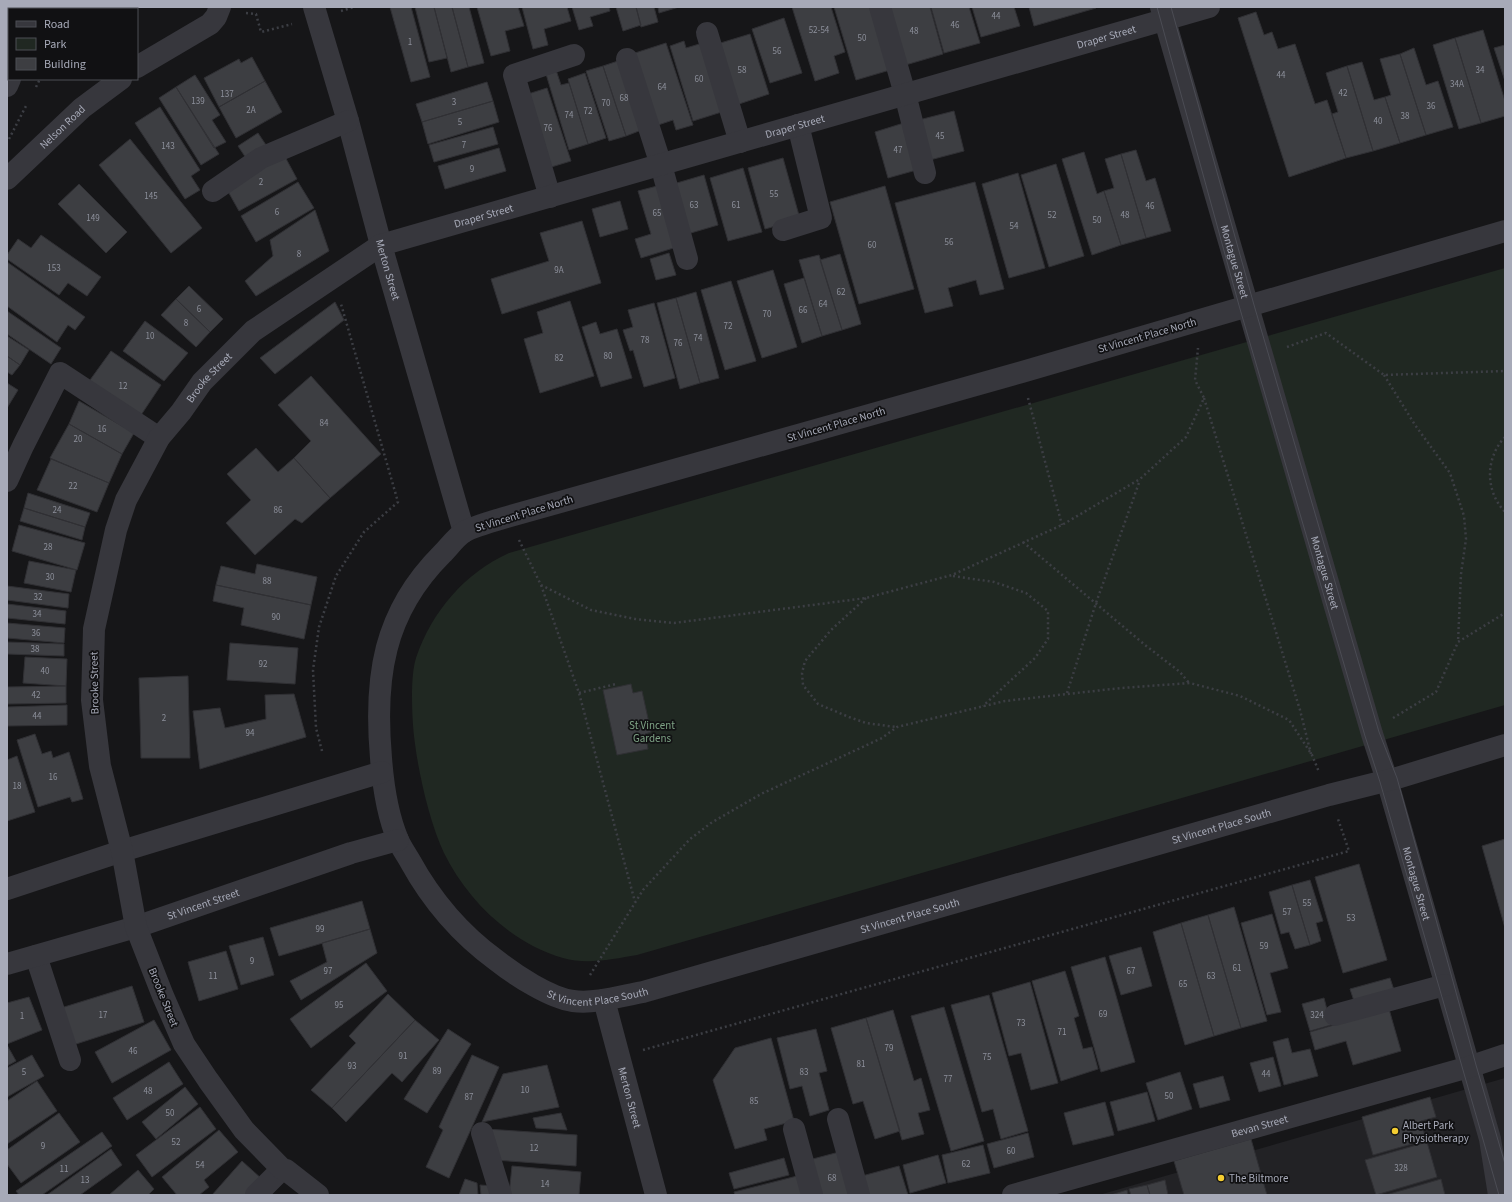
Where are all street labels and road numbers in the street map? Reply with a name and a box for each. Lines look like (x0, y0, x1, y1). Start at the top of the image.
street label: Draper Street (1075, 21, 1138, 53)
street label: Nelson Road (36, 102, 89, 152)
street label: Draper Street (764, 111, 827, 142)
street label: Draper Street (452, 200, 515, 232)
street label: Montague Street (1217, 223, 1252, 300)
street label: Merton Street (372, 238, 404, 302)
street label: St Vincent Place North (1096, 314, 1198, 357)
street label: Brooke Street (183, 349, 236, 406)
street label: St Vincent Place North (785, 403, 887, 446)
street label: St Vincent Place North (473, 491, 575, 536)
street label: Montague Street (1307, 534, 1343, 612)
street label: Brooke Street (86, 651, 103, 714)
street label: St Vincent Place South (1170, 805, 1273, 848)
street label: Montague Street (1399, 845, 1434, 922)
street label: St Vincent Street (165, 885, 242, 924)
street label: St Vincent Place South (859, 894, 961, 937)
street label: Brooke Street (145, 965, 182, 1029)
street label: St Vincent Place South (544, 984, 650, 1010)
street label: Merton Street (614, 1066, 645, 1130)
street label: Bevan Street (1230, 1111, 1290, 1141)

